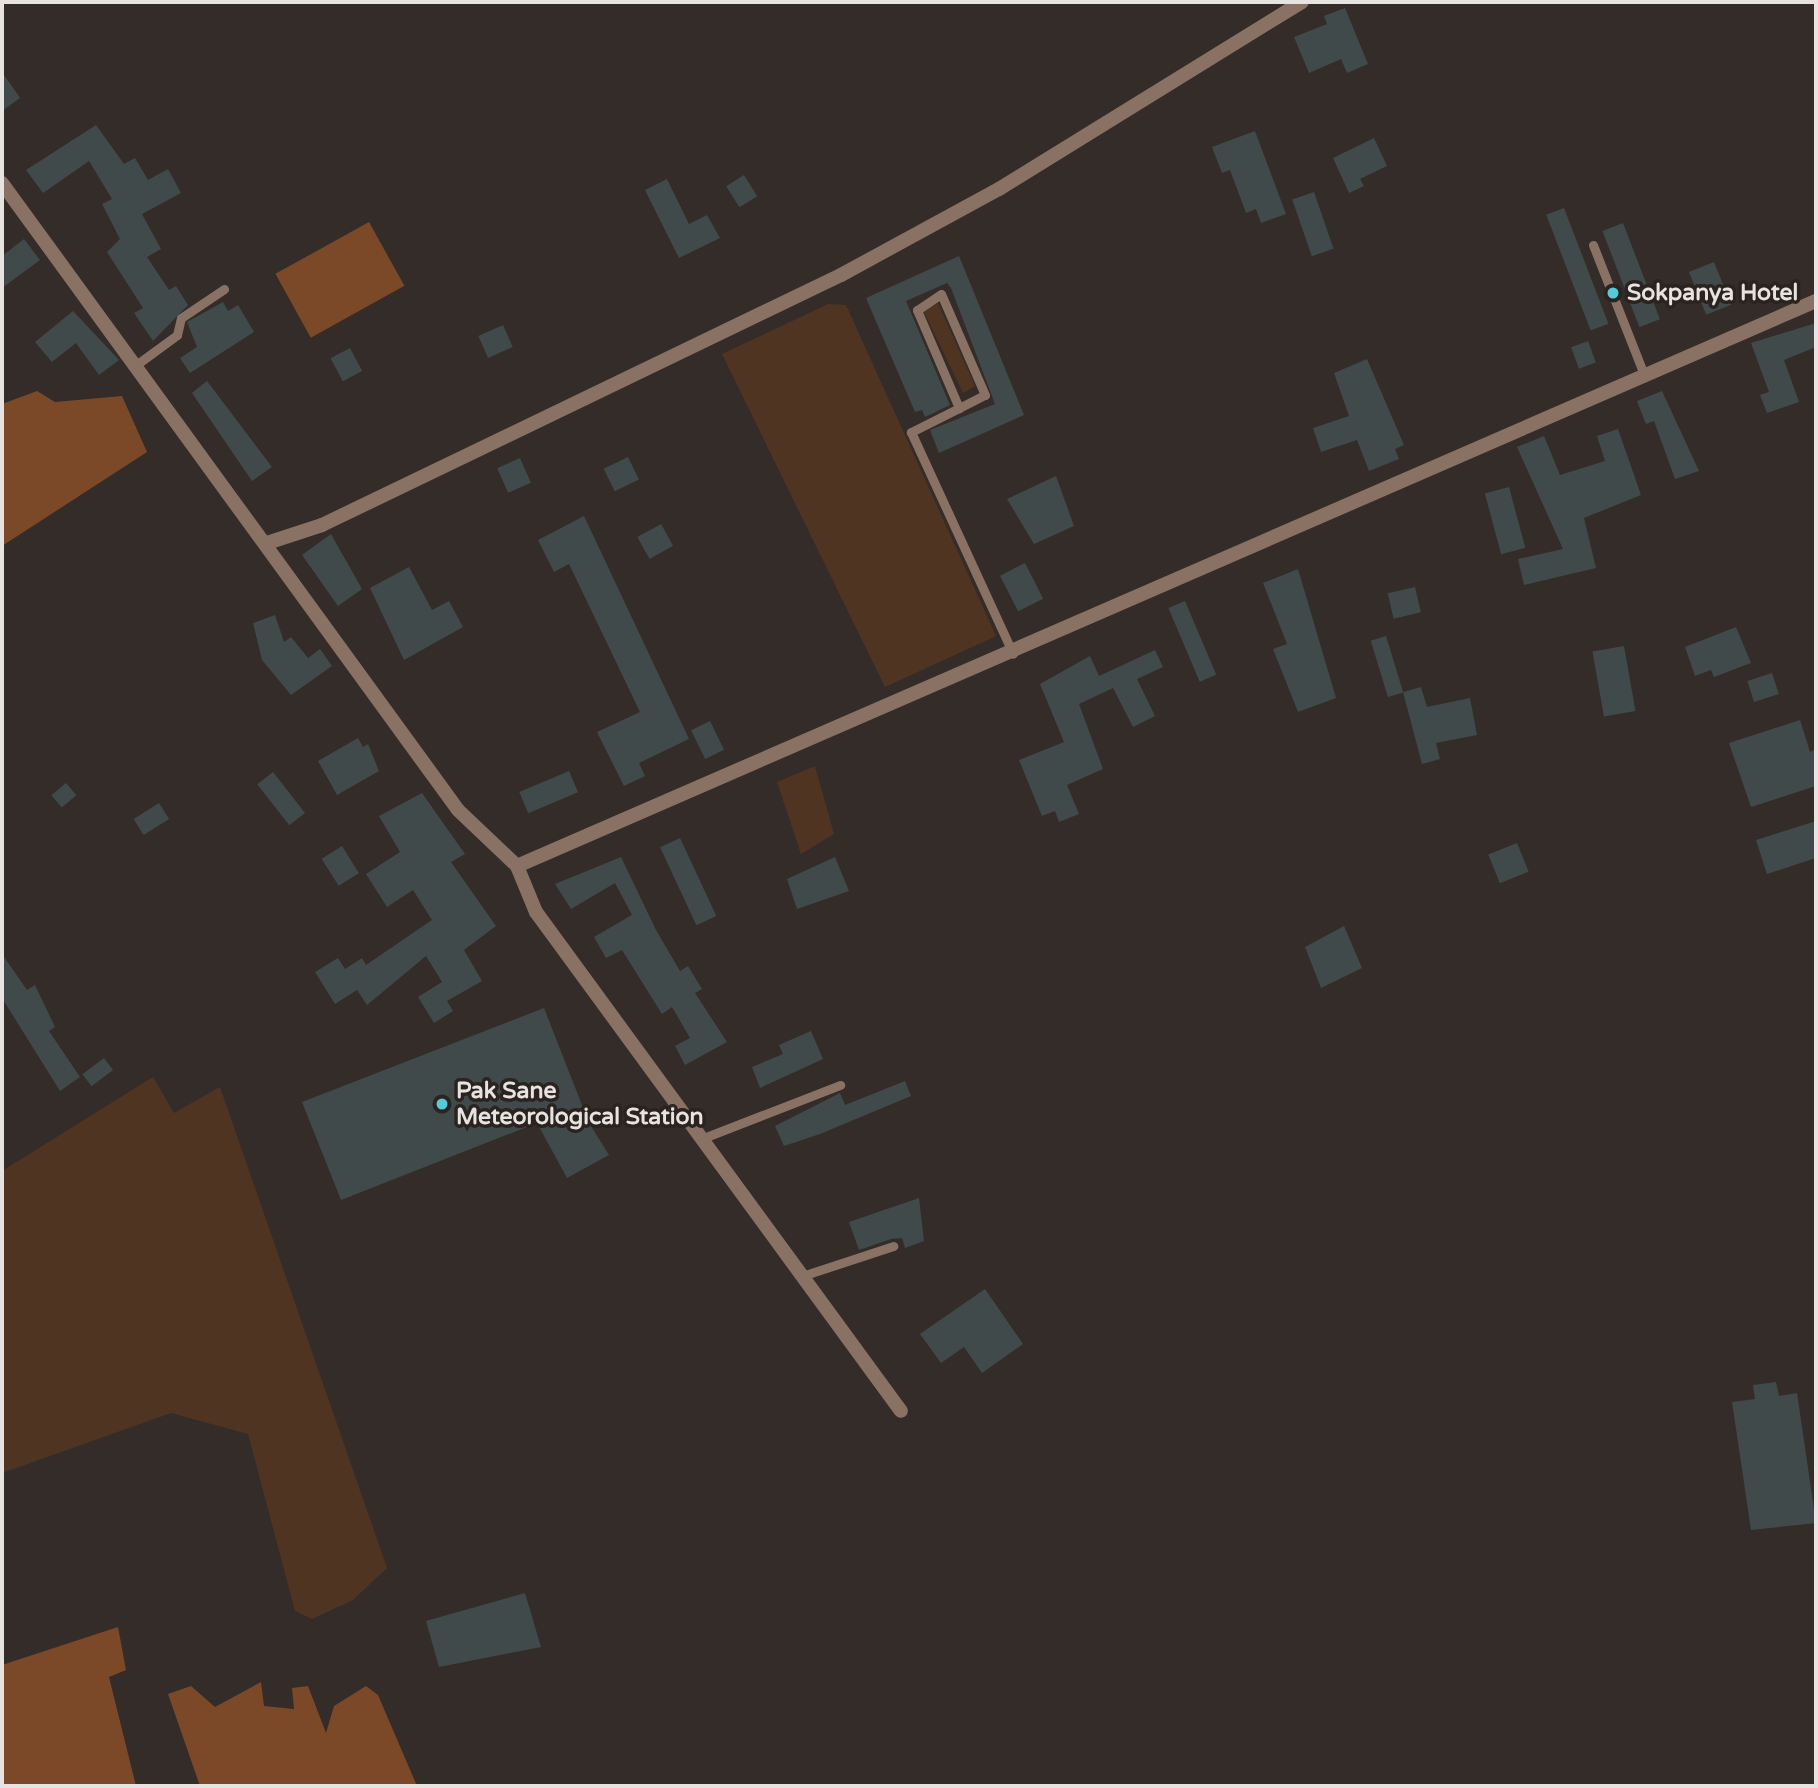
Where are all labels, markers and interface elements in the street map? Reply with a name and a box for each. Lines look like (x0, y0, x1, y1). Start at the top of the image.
place label: Sokpanya Hotel (1627, 279, 1798, 307)
marker: Sokpanya Hotel (1605, 285, 1621, 301)
place label: Pak Sane Meteorological Station (456, 1077, 703, 1131)
marker: Pak Sane Meteorological Station (434, 1096, 450, 1112)

